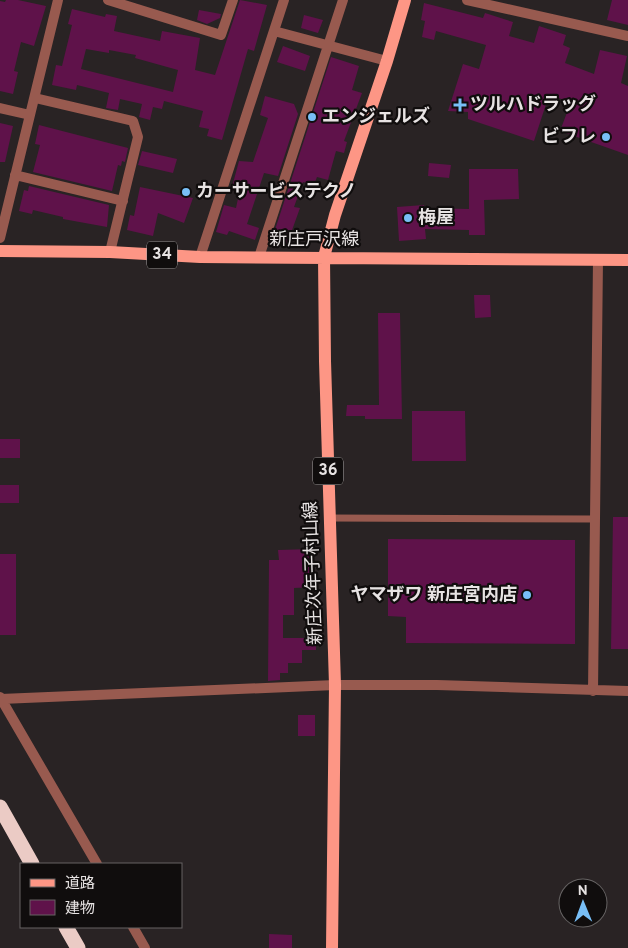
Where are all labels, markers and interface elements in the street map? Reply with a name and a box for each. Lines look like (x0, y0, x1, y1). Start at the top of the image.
place label: ツルハドラッグ (470, 94, 596, 117)
marker: ツルハドラッグ (454, 99, 466, 111)
place label: エンジェルズ (322, 106, 430, 129)
marker: エンジェルズ (306, 111, 318, 123)
place label: ビフレ (542, 126, 596, 149)
marker: ビフレ (600, 131, 612, 143)
place label: カーサービステクノ (196, 181, 357, 204)
marker: カーサービステクノ (180, 186, 192, 198)
place label: 梅屋 (418, 207, 454, 230)
marker: 梅屋 (402, 212, 414, 224)
street label: 新庄戸沢線 (269, 229, 359, 252)
road number: 34 (147, 242, 177, 268)
road number: 36 (313, 458, 343, 484)
street label: 新庄次年子村山線 (300, 501, 328, 645)
place label: ヤマザワ 新庄宮内店 (351, 584, 517, 607)
marker: ヤマザワ 新庄宮内店 (521, 589, 533, 601)
legend (20, 863, 182, 928)
text: 道路 (65, 875, 95, 894)
north arrow (558, 878, 608, 928)
text: N (578, 883, 588, 900)
text: 建物 (65, 900, 95, 919)

